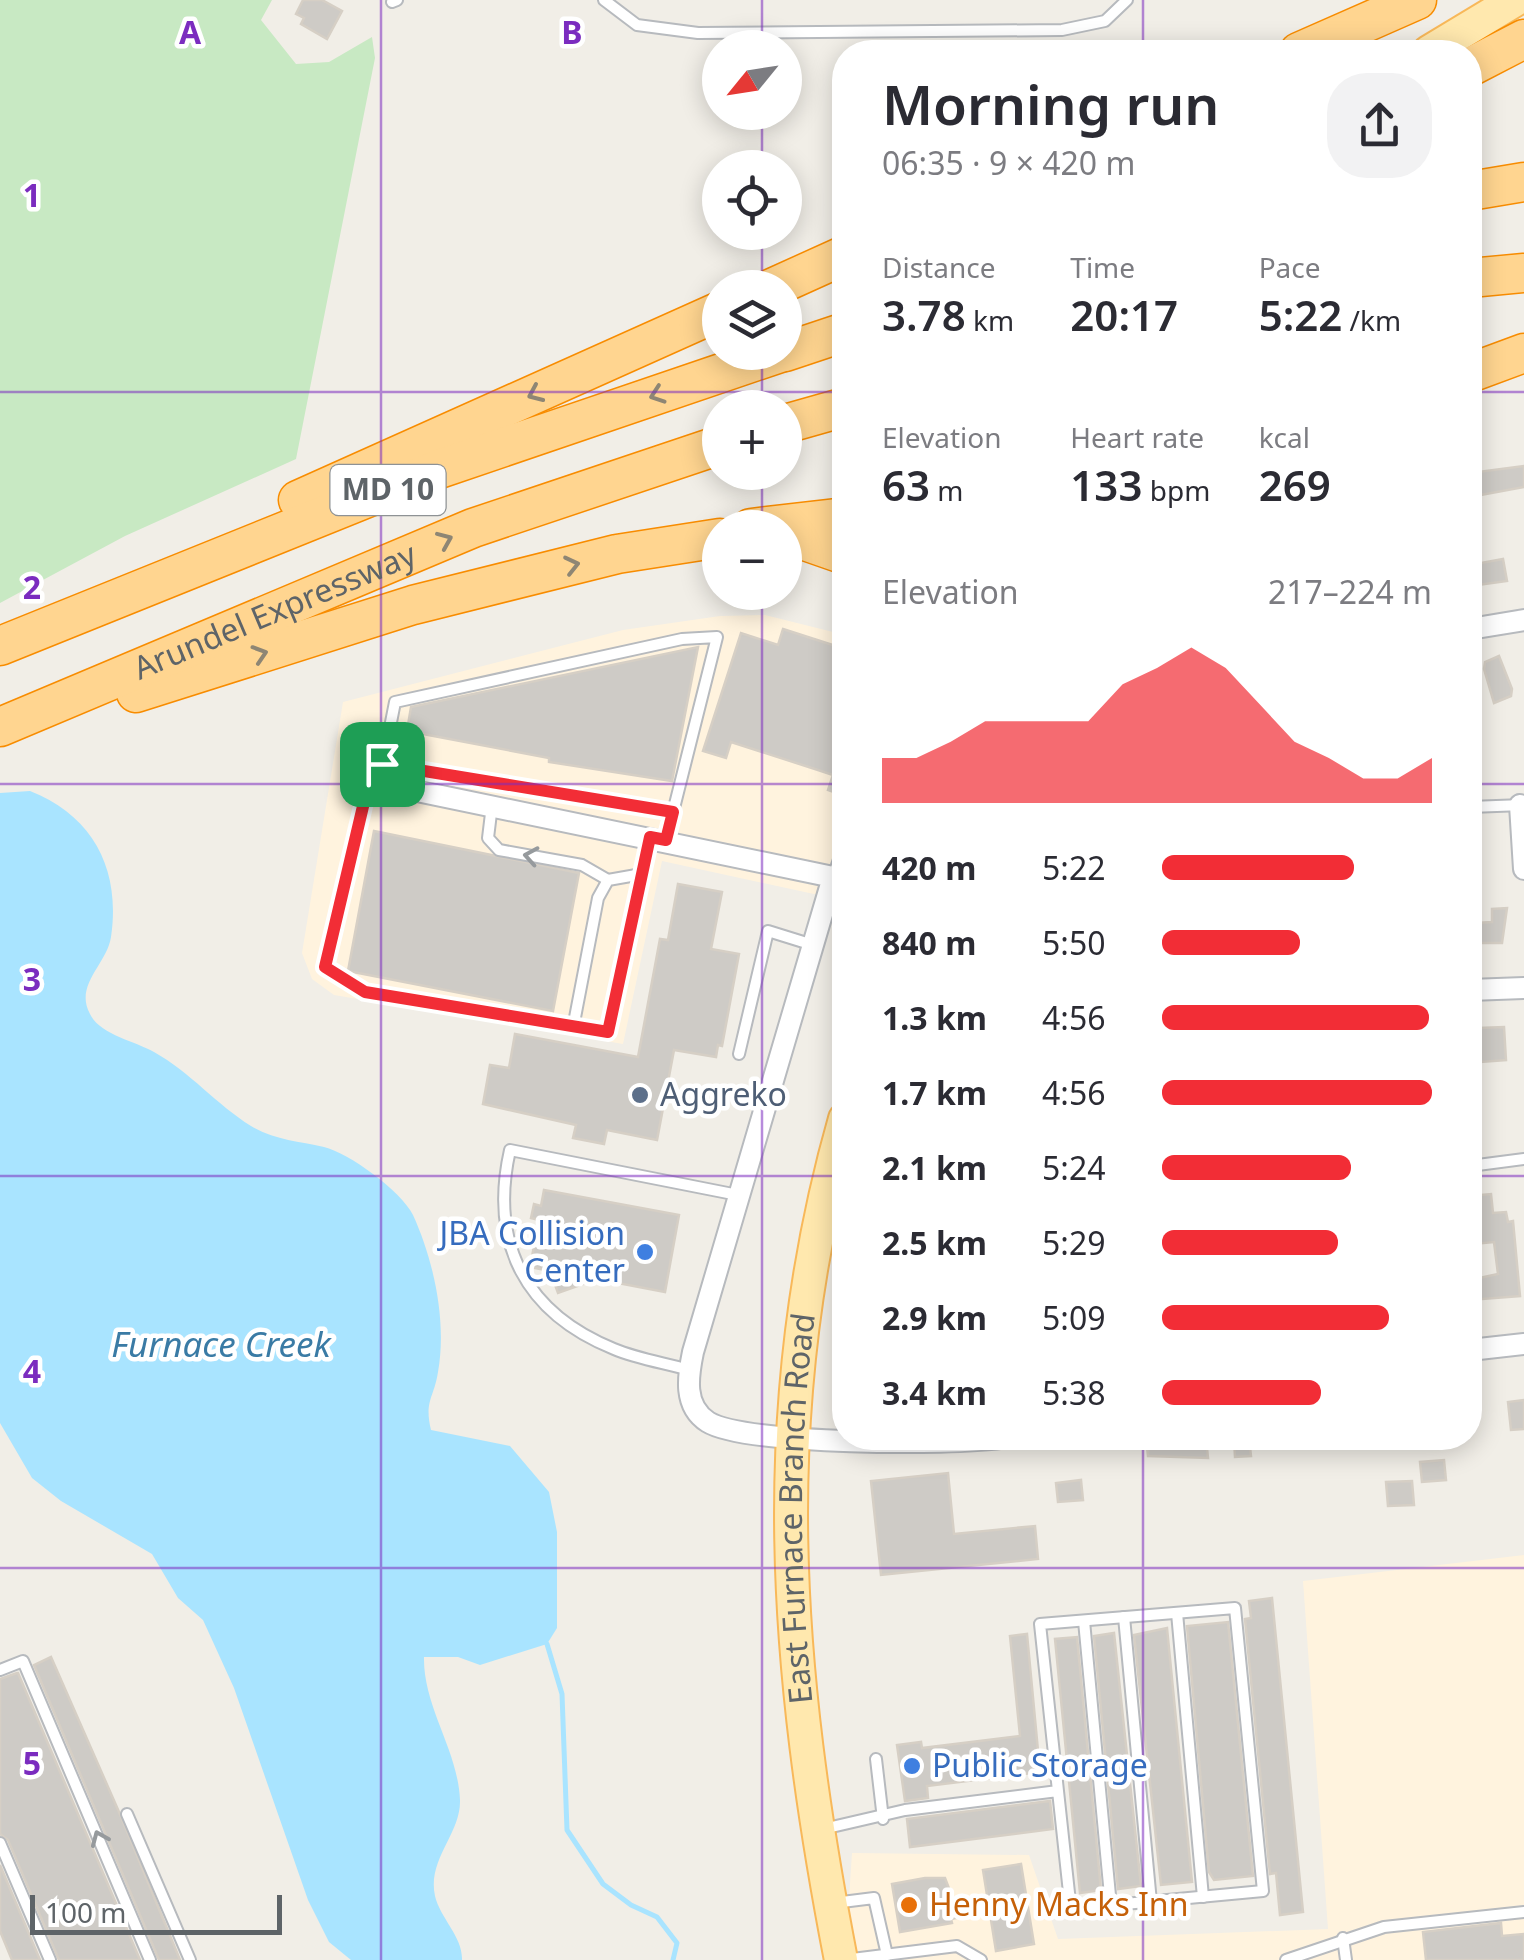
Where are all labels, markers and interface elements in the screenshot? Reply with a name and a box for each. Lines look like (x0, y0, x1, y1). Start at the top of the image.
text: A (179, 10, 202, 53)
text: B (561, 10, 583, 53)
north arrow (702, 30, 802, 130)
map controls (702, 30, 802, 610)
text: Morning run (882, 66, 1219, 141)
button: share (1327, 73, 1432, 178)
text: 06:35 · 9 × 420 m (882, 141, 1135, 184)
button: locate (702, 150, 802, 250)
text: 1 (23, 173, 41, 216)
text: Distance (882, 248, 995, 286)
text: Time (1070, 248, 1135, 286)
text: Pace (1259, 248, 1321, 286)
button: layers (702, 270, 802, 370)
text: 3.78 (882, 286, 966, 343)
text: 20:17 (1070, 286, 1178, 343)
text: 5:22 (1259, 286, 1342, 343)
text: km (966, 301, 1014, 339)
text: /km (1342, 301, 1401, 339)
one-way arrow (527, 382, 545, 402)
one-way arrow (650, 383, 667, 404)
button: + (702, 390, 802, 490)
text: Elevation (882, 418, 1002, 456)
text: Heart rate (1070, 418, 1204, 456)
text: kcal (1259, 418, 1310, 456)
text: 63 (882, 456, 930, 513)
text: 133 (1070, 456, 1142, 513)
text: 269 (1259, 456, 1331, 513)
road number: MD 10 (330, 465, 446, 515)
text: m (930, 471, 964, 509)
text: bpm (1142, 471, 1210, 509)
button: − (702, 510, 802, 610)
street label: Arundel Expressway (126, 531, 423, 689)
one-way arrow (435, 532, 453, 552)
one-way arrow (563, 556, 580, 577)
text: 2 (23, 565, 41, 608)
text: Elevation (882, 570, 1019, 613)
text: 217–224 m (1268, 570, 1432, 613)
one-way arrow (251, 646, 268, 666)
pin (340, 722, 425, 807)
icon: arrive (355, 737, 410, 792)
one-way arrow (523, 846, 539, 867)
text: 420 m (882, 846, 976, 889)
text: 5:22 (1042, 846, 1106, 889)
text: 840 m (882, 921, 976, 964)
text: 5:50 (1042, 921, 1106, 964)
text: 3 (23, 957, 41, 1000)
text: 1.3 km (882, 996, 987, 1039)
text: 4:56 (1042, 996, 1106, 1039)
text: 1.7 km (882, 1071, 987, 1114)
text: 4:56 (1042, 1071, 1106, 1114)
place label: Aggreko (660, 1072, 787, 1115)
marker: Aggreko (629, 1084, 651, 1106)
text: 2.1 km (882, 1146, 987, 1189)
text: 5:24 (1042, 1146, 1106, 1189)
place label: JBA Collision Center (437, 1211, 625, 1291)
text: 2.5 km (882, 1221, 987, 1264)
text: 5:29 (1042, 1221, 1106, 1264)
marker: JBA Collision Center (634, 1241, 656, 1263)
text: 2.9 km (882, 1296, 987, 1339)
text: 5:09 (1042, 1296, 1106, 1339)
street label: East Furnace Branch Road (768, 1310, 824, 1706)
water label: Furnace Creek (111, 1320, 332, 1367)
text: 4 (23, 1349, 41, 1392)
text: 3.4 km (882, 1371, 987, 1414)
text: 5:38 (1042, 1371, 1106, 1414)
text: 5 (23, 1741, 41, 1784)
place label: Public Storage (932, 1743, 1148, 1786)
marker: Public Storage (901, 1755, 923, 1777)
one-way arrow (90, 1830, 110, 1848)
place label: Henny Macks Inn (929, 1882, 1188, 1925)
scale bar (30, 1890, 282, 1934)
text: 100 m (45, 1893, 127, 1931)
marker: Henny Macks Inn (898, 1894, 920, 1916)

